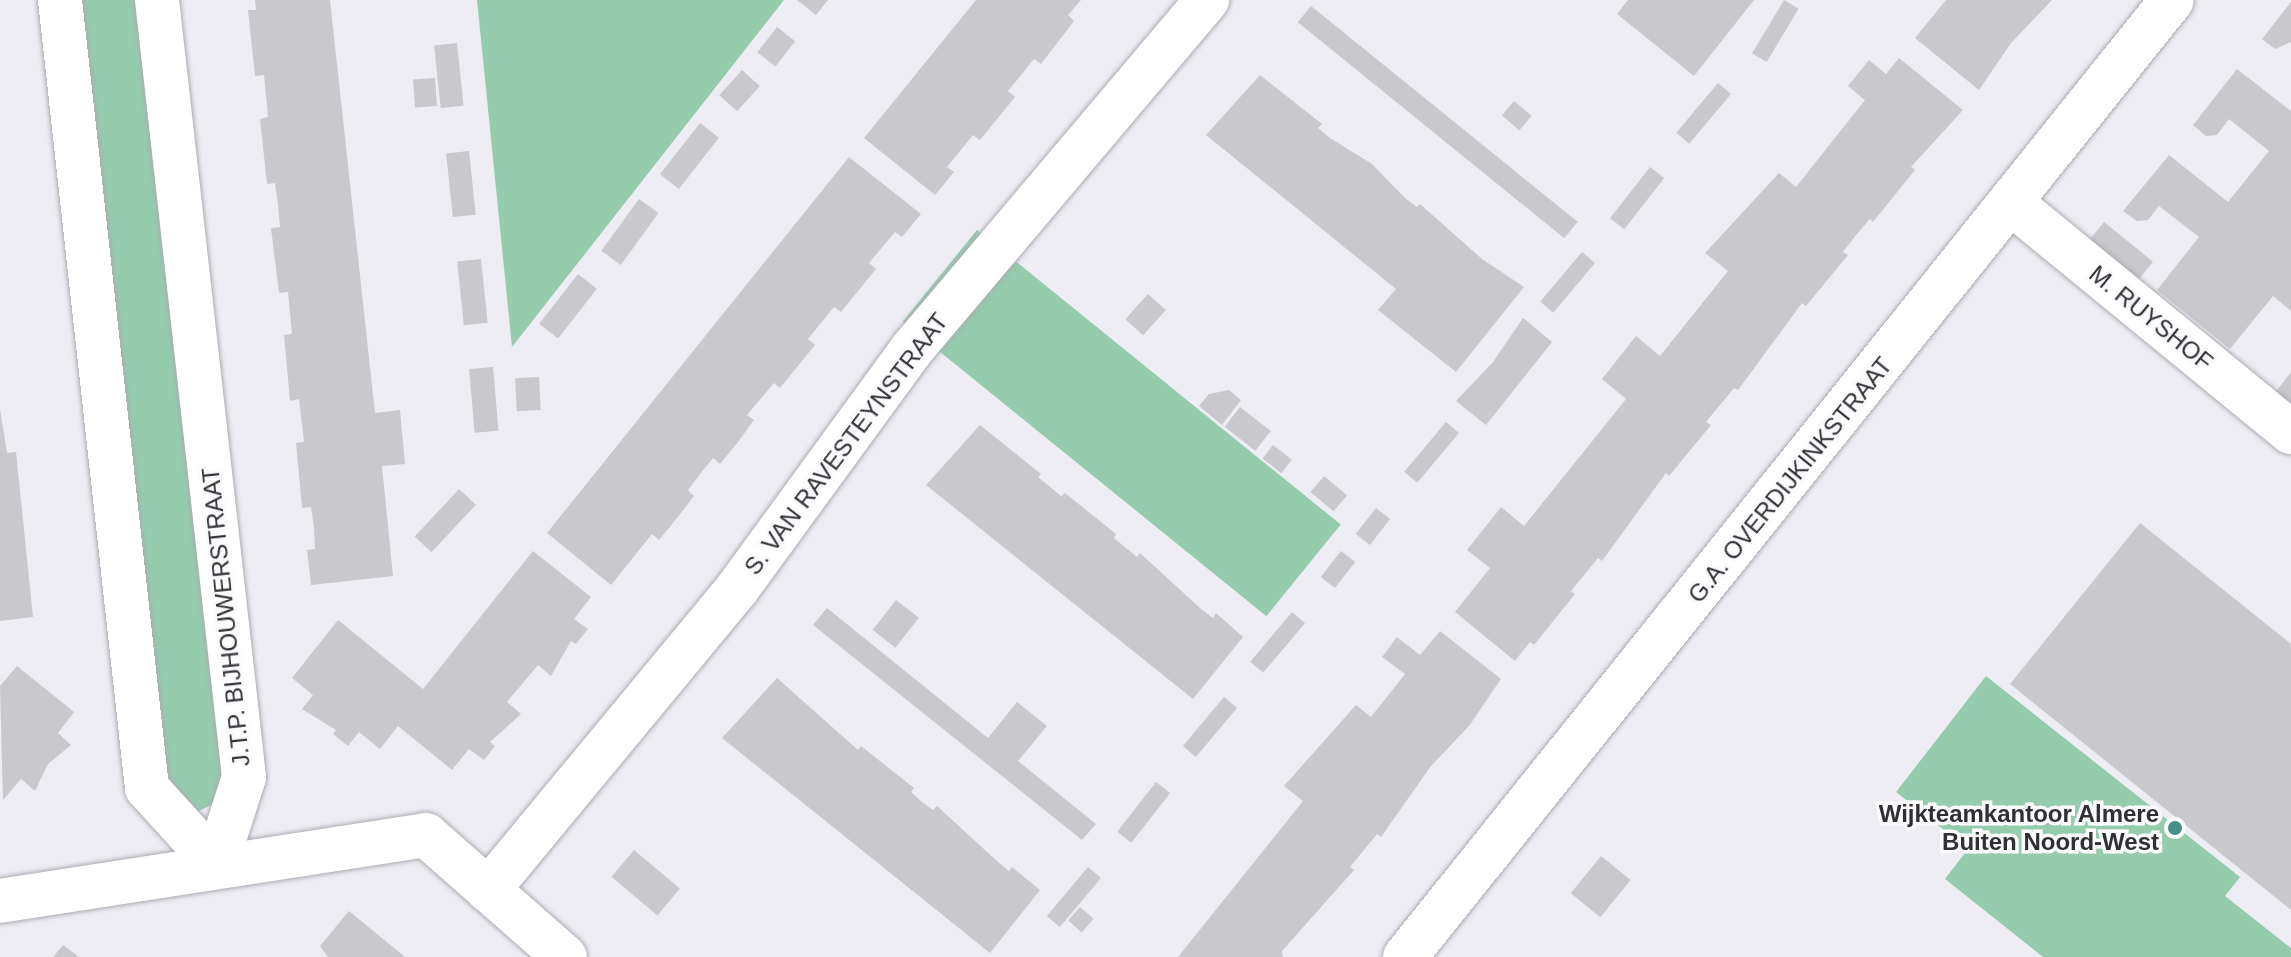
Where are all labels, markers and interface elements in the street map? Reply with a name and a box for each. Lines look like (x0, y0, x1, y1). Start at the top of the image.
street label: M. RUYSHOF (2083, 259, 2219, 377)
street label: S. VAN RAVESTEYNSTRAAT (738, 308, 954, 580)
street label: G.A. OVERDIJKINKSTRAAT (1682, 351, 1898, 609)
street label: J.T.P. BIJHOUWERSTRAAT (196, 466, 256, 768)
place label: Wijkteamkantoor Almere Buiten Noord-West (1878, 800, 2159, 856)
marker: Wijkteamkantoor Almere Buiten Noord-West (2166, 819, 2184, 837)

